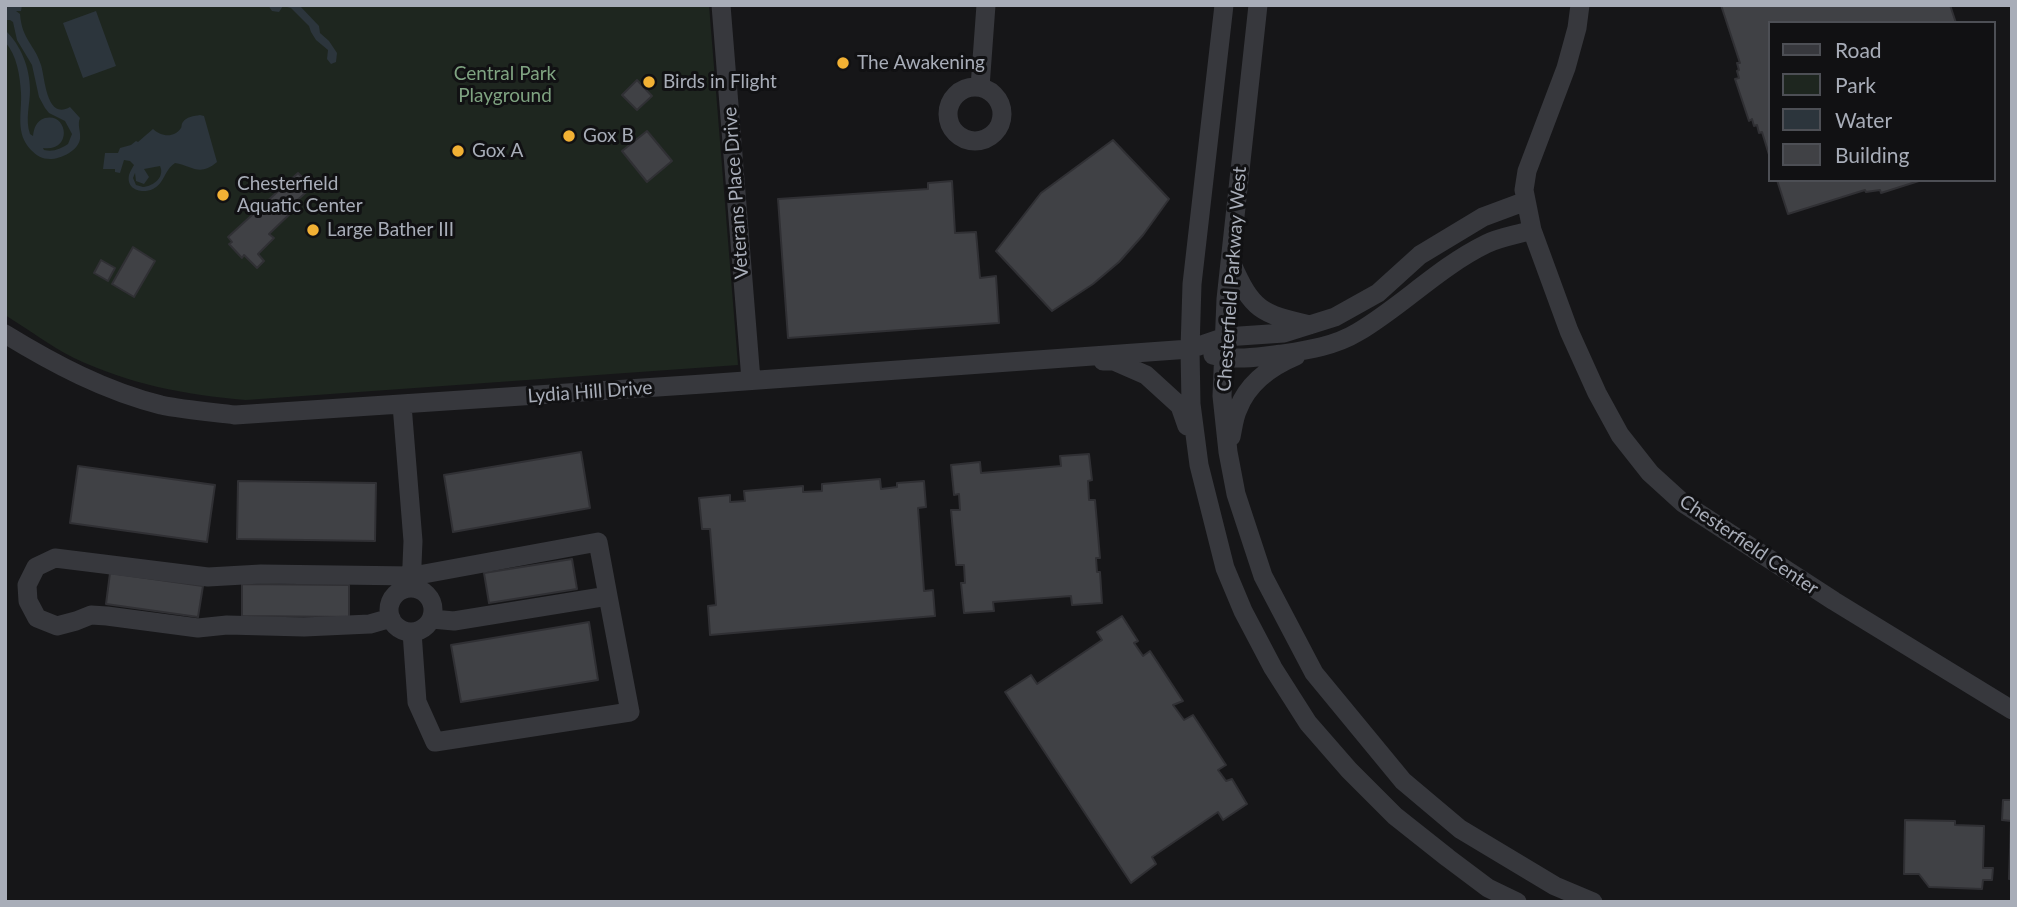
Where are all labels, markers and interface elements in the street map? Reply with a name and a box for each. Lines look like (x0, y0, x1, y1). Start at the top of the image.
legend (1769, 21, 1996, 182)
text: Road (1835, 37, 1882, 62)
place label: The Awakening (857, 52, 985, 74)
marker: The Awakening (835, 55, 851, 71)
park label: Central Park Playground (454, 63, 556, 107)
place label: Birds in Flight (663, 71, 777, 93)
text: Park (1835, 72, 1876, 97)
marker: Birds in Flight (641, 74, 657, 90)
street label: Veterans Place Drive (719, 106, 753, 280)
text: Water (1835, 107, 1892, 132)
place label: Gox B (583, 125, 634, 147)
marker: Gox B (561, 128, 577, 144)
place label: Gox A (472, 140, 523, 162)
text: Building (1835, 142, 1910, 167)
marker: Gox A (450, 143, 466, 159)
street label: Chesterfield Parkway West (1213, 166, 1251, 392)
place label: Chesterfield Aquatic Center (237, 173, 363, 217)
marker: Chesterfield Aquatic Center (215, 187, 231, 203)
place label: Large Bather III (327, 219, 454, 241)
marker: Large Bather III (305, 222, 321, 238)
street label: Lydia Hill Drive (527, 376, 653, 408)
street label: Chesterfield Center (1675, 490, 1823, 600)

